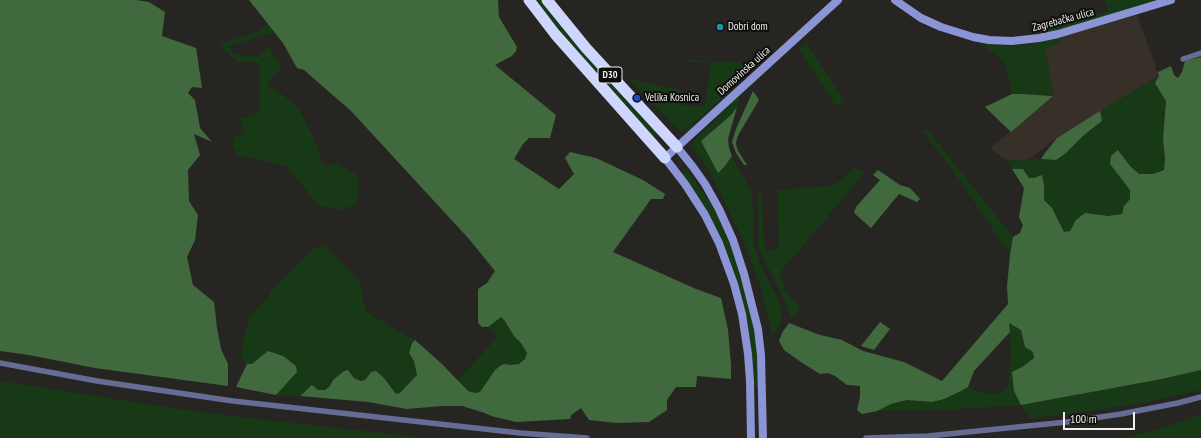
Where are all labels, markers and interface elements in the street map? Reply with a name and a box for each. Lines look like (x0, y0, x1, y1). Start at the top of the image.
street label: Zagrebačka ulica (1031, 5, 1095, 35)
place label: Dobri dom (728, 20, 768, 34)
marker: Dobri dom (715, 22, 725, 32)
street label: Domovinska ulica (715, 44, 773, 98)
road number: D30 (598, 67, 622, 83)
place label: Velika Kosnica (645, 91, 699, 105)
marker: Velika Kosnica (632, 93, 642, 103)
scale bar (1065, 404, 1137, 430)
text: 100 m (1070, 411, 1097, 426)

